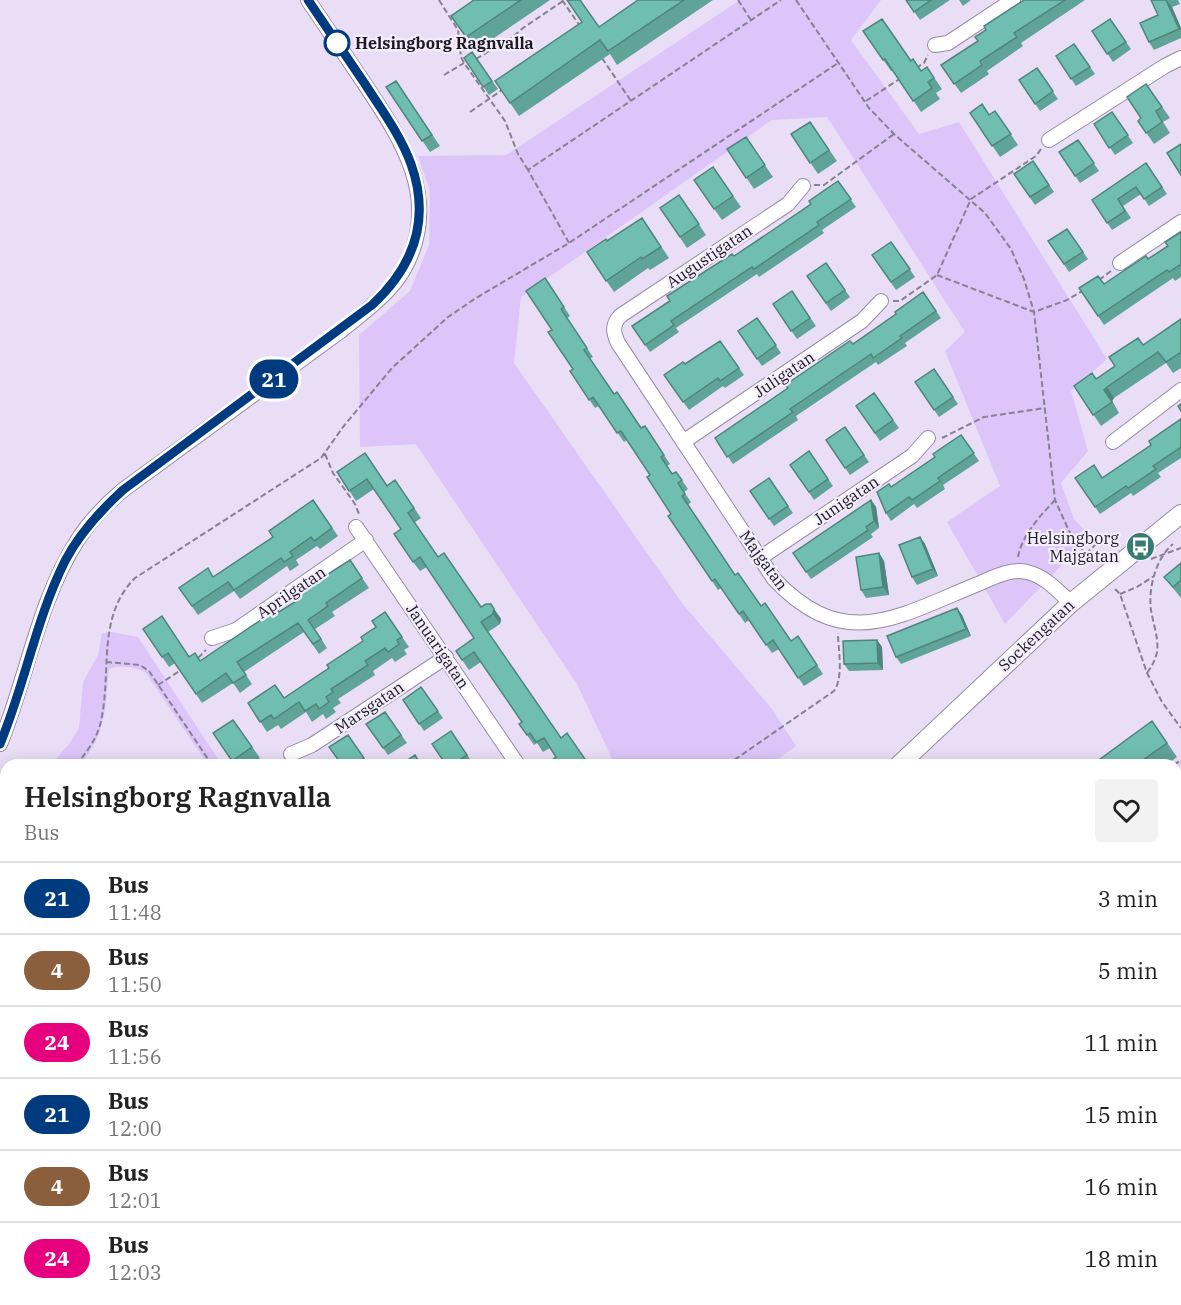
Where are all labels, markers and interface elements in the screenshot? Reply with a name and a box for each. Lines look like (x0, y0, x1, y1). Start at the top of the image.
marker: Helsingborg Ragnvalla (324, 30, 350, 56)
place label: Helsingborg Ragnvalla (355, 33, 534, 53)
street label: Augustigatan (662, 220, 756, 292)
street label: Juligatan (750, 346, 818, 402)
line badge: 21 (247, 360, 301, 398)
text: 21 (261, 365, 287, 393)
street label: Junigatan (810, 471, 882, 529)
street label: Majgatan (736, 526, 792, 594)
place label: Helsingborg Majgatan (1027, 528, 1119, 566)
bus stop icon: Helsingborg Majgatan (1124, 531, 1156, 563)
street label: Aprilgatan (252, 562, 330, 622)
street label: Sockengatan (994, 595, 1078, 675)
street label: Januarigatan (402, 599, 474, 693)
street label: Marsgatan (331, 677, 407, 737)
text: Helsingborg Ragnvalla (24, 778, 332, 815)
button: heart (1095, 779, 1158, 842)
text: Bus (24, 819, 59, 846)
text: Bus (108, 870, 149, 899)
text: 21 (44, 884, 70, 912)
text: 3 min (1098, 884, 1158, 913)
text: 11:48 (108, 899, 162, 926)
text: Bus (108, 942, 149, 971)
text: 4 (51, 956, 63, 984)
text: 5 min (1098, 956, 1158, 985)
text: 11:50 (108, 971, 162, 998)
text: Bus (108, 1014, 149, 1043)
text: 24 (44, 1028, 70, 1056)
text: 11 min (1085, 1028, 1158, 1057)
text: 11:56 (108, 1043, 162, 1070)
text: Bus (108, 1086, 149, 1115)
text: 21 (44, 1100, 70, 1128)
text: 15 min (1085, 1100, 1158, 1129)
text: 12:00 (108, 1115, 162, 1142)
text: Bus (108, 1158, 149, 1187)
text: 4 (51, 1172, 63, 1200)
text: 16 min (1085, 1172, 1158, 1201)
text: 12:01 (108, 1187, 162, 1214)
text: Bus (108, 1230, 149, 1259)
text: 24 (44, 1244, 70, 1272)
text: 18 min (1085, 1244, 1158, 1273)
text: 12:03 (108, 1259, 162, 1286)

